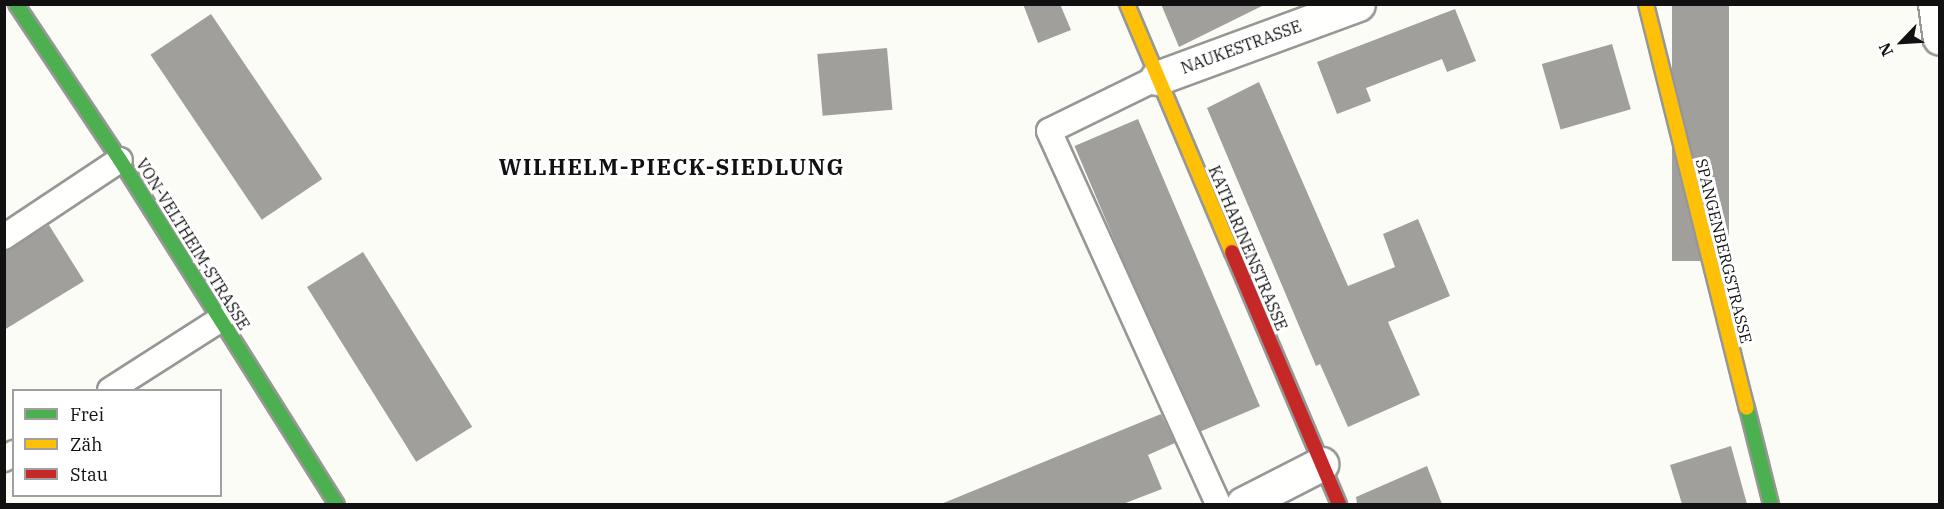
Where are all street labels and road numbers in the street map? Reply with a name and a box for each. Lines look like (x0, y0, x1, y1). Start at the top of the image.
street label: NAUKESTRASSE (1178, 16, 1304, 78)
street label: VON-VELTHEIM-STRASSE (132, 155, 254, 333)
street label: SPANGENBERGSTRASSE (1692, 157, 1756, 345)
street label: KATHARINENSTRASSE (1205, 163, 1291, 333)

